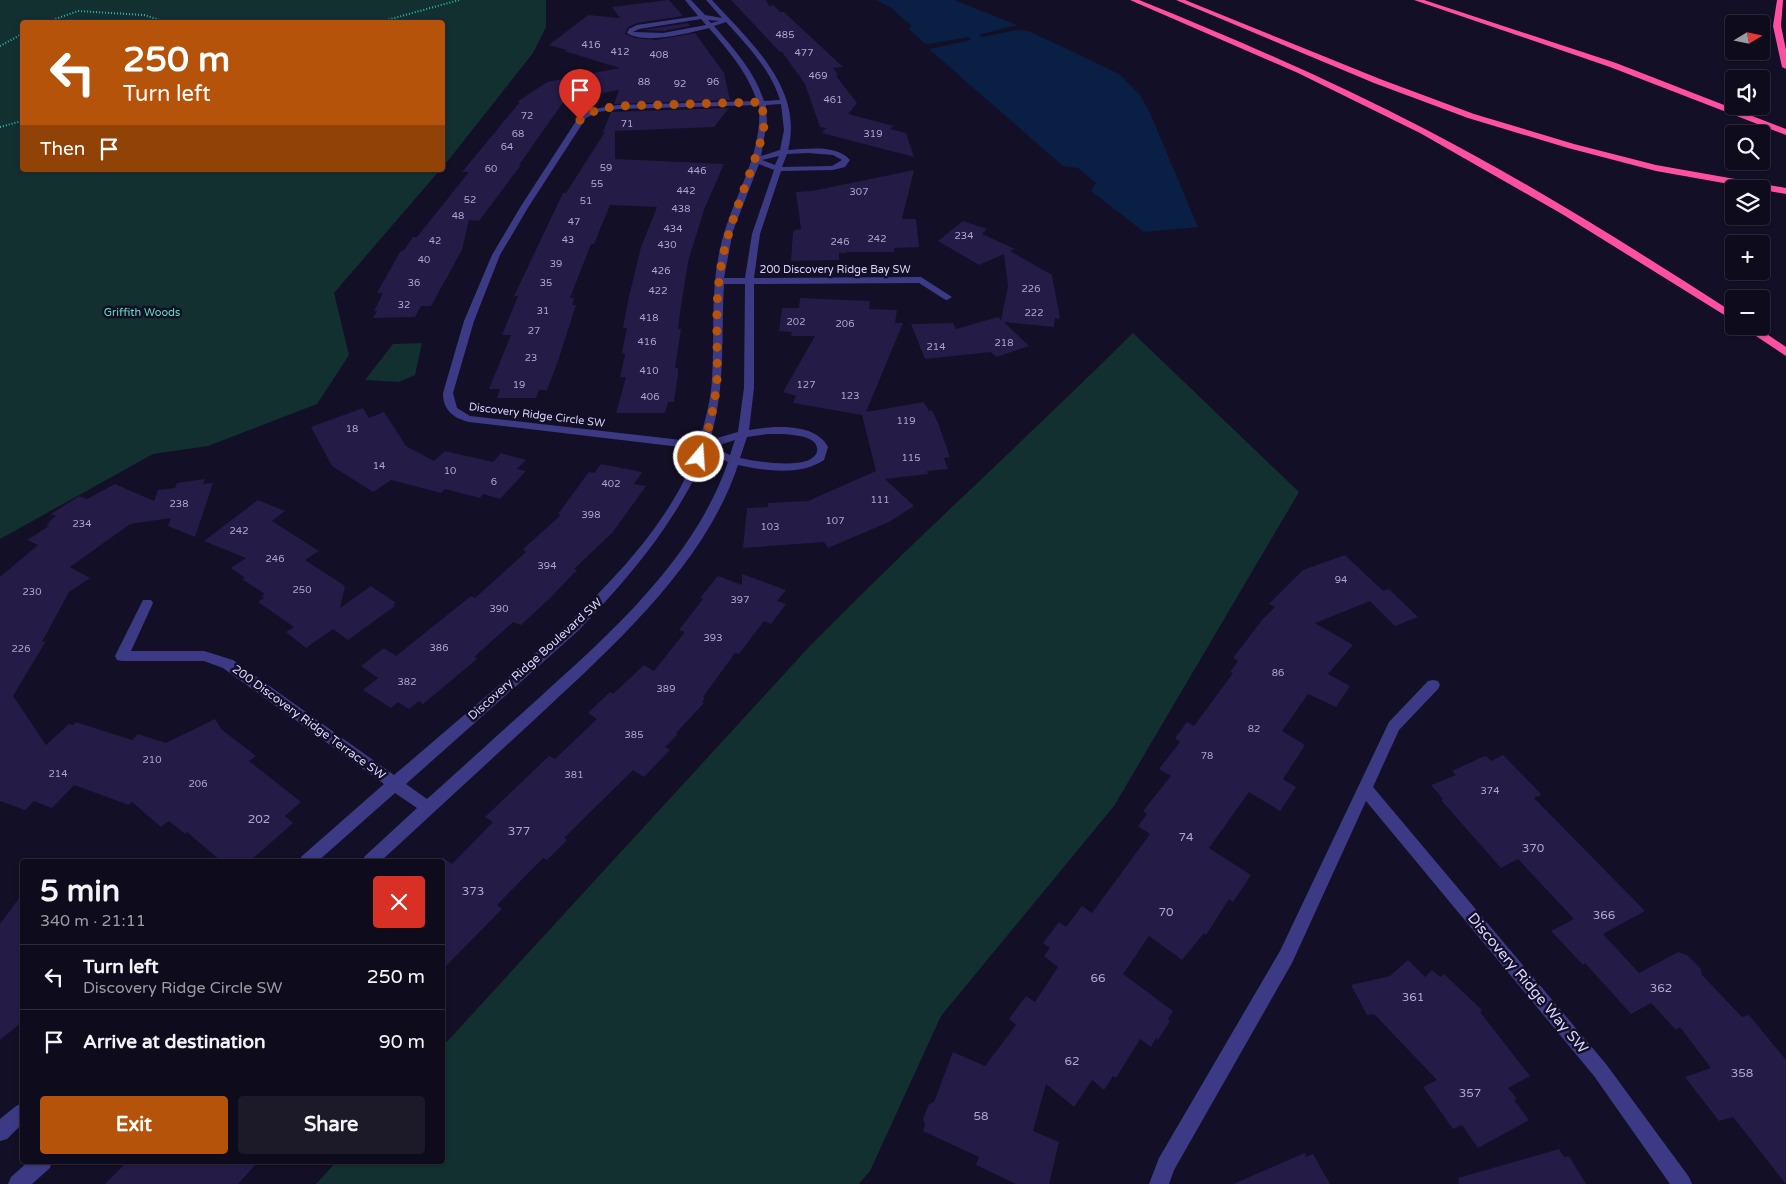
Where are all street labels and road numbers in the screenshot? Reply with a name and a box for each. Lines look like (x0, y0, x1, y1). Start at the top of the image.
street label: 200 Discovery Ridge Bay SW (759, 263, 911, 276)
street label: Discovery Ridge Circle SW (468, 400, 606, 430)
street label: Discovery Ridge Boulevard SW (465, 595, 605, 723)
street label: 200 Discovery Ridge Terrace SW (230, 662, 388, 782)
street label: Discovery Ridge Way SW (1464, 909, 1592, 1057)

